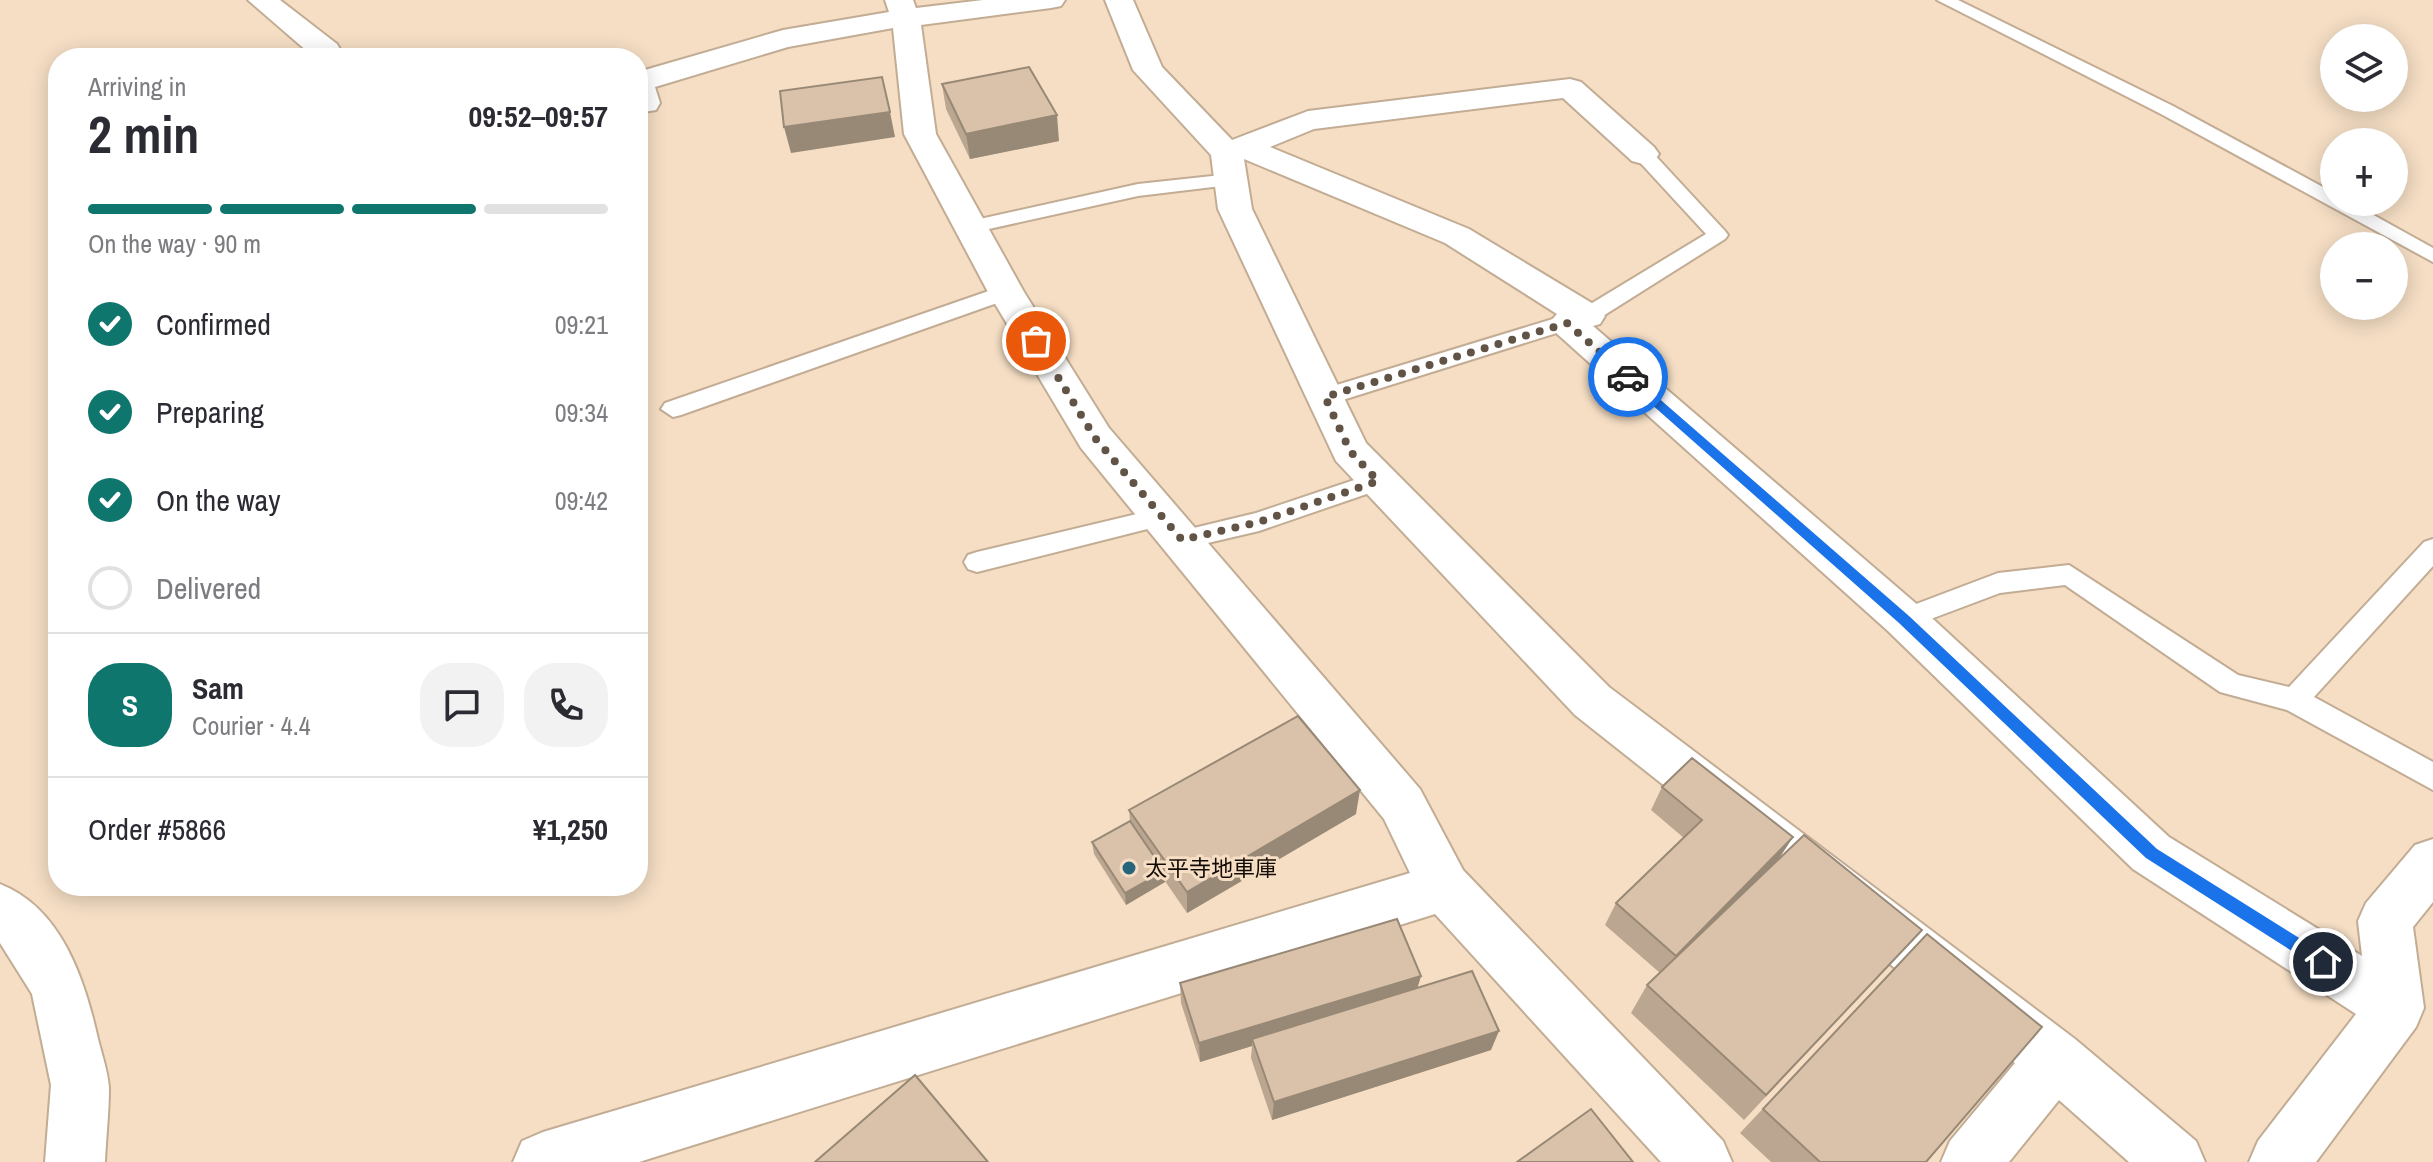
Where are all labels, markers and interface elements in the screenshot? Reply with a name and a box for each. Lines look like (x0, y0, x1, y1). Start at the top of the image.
map controls (2320, 24, 2408, 320)
button: layers (2320, 24, 2408, 112)
text: Arriving in (88, 69, 186, 104)
text: 09:52–09:57 (469, 96, 608, 136)
text: 2 min (88, 99, 199, 169)
button: + (2320, 128, 2408, 216)
text: On the way · 90 m (88, 226, 261, 261)
button: − (2320, 232, 2408, 320)
icon: check (88, 302, 132, 346)
text: Confirmed (156, 304, 271, 344)
text: 09:21 (555, 307, 608, 342)
pin (1002, 307, 1070, 375)
icon: bag (1014, 319, 1058, 363)
courier (1588, 337, 1668, 417)
icon: car (1606, 355, 1650, 399)
icon: check (88, 390, 132, 434)
text: Preparing (156, 392, 264, 432)
text: 09:34 (555, 395, 608, 430)
icon: check (88, 478, 132, 522)
text: On the way (156, 480, 280, 520)
text: 09:42 (555, 483, 608, 518)
text: Delivered (156, 568, 261, 608)
button: chat (420, 663, 504, 747)
button: phone (524, 663, 608, 747)
text: Sam (192, 668, 244, 708)
text: S (122, 685, 138, 725)
text: Courier · 4.4 (192, 708, 311, 743)
text: Order #5866 (88, 809, 226, 849)
text: ¥1,250 (533, 809, 608, 849)
place label: 太平寺地車庫 (1145, 853, 1277, 883)
marker: 太平寺地車庫 (1120, 859, 1138, 877)
pin (2289, 928, 2357, 996)
icon: home (2301, 940, 2345, 984)

